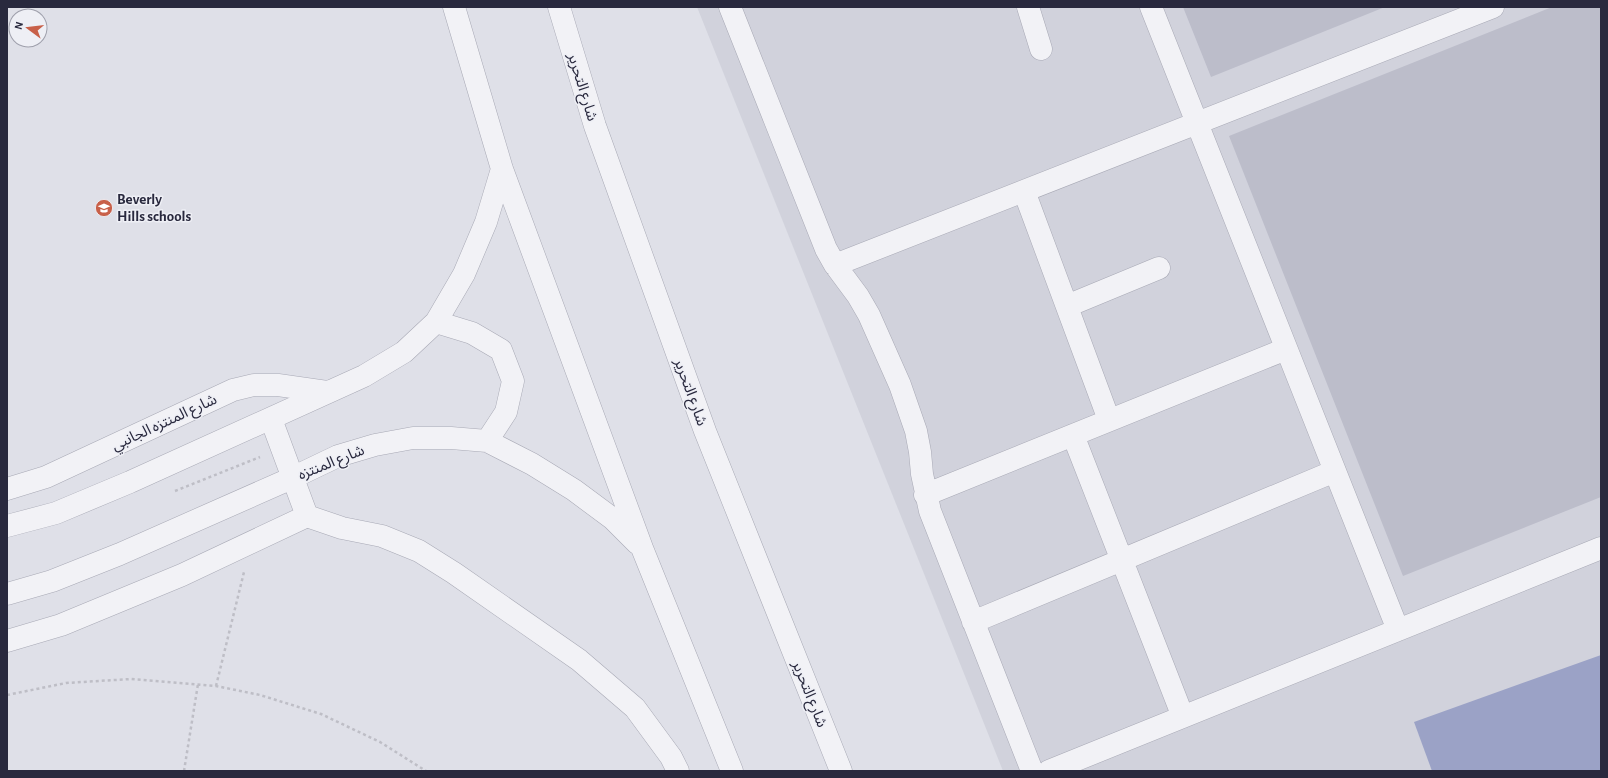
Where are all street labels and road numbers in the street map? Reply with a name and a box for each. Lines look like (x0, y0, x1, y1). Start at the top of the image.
street label: شارع التحرير (561, 50, 600, 124)
street label: شارع التحرير (667, 356, 710, 429)
street label: شارع المنتزه الجانبي (109, 391, 221, 457)
street label: شارع المنتزه (296, 442, 368, 486)
street label: شارع التحرير (785, 658, 830, 731)

